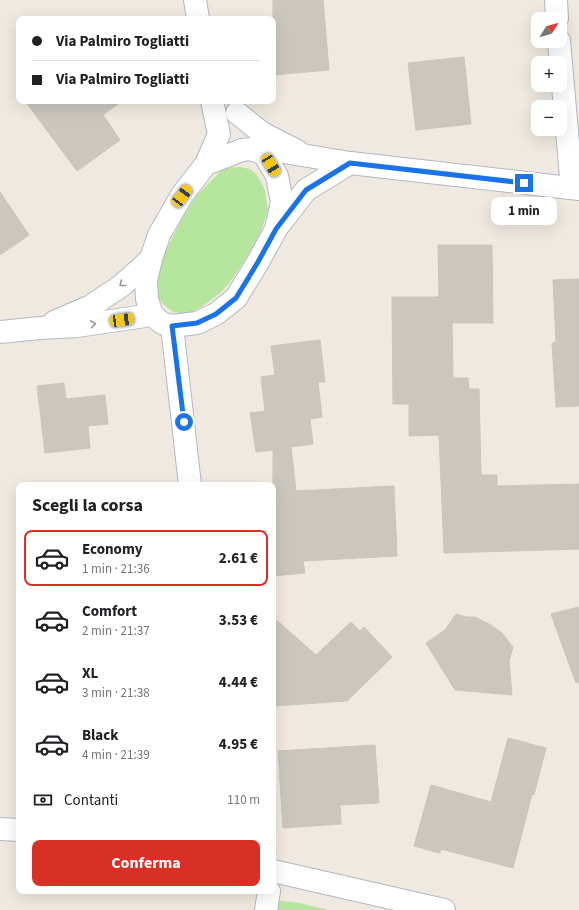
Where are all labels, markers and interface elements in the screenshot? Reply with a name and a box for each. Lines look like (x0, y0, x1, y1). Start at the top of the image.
north arrow (531, 12, 567, 48)
map controls (531, 12, 567, 136)
text: Via Palmiro Togliatti (56, 31, 189, 52)
button: + (531, 56, 567, 92)
text: Via Palmiro Togliatti (56, 69, 189, 90)
button: − (531, 100, 567, 136)
car (260, 152, 282, 178)
route end (515, 174, 533, 192)
car (170, 183, 194, 209)
callout: 1 min (491, 197, 557, 225)
text: 1 min (508, 202, 540, 220)
one-way arrow (120, 280, 127, 287)
car (109, 312, 135, 328)
one-way arrow (90, 320, 96, 329)
route start (175, 413, 193, 431)
text: Scegli la corsa (32, 493, 143, 518)
text: Economy (82, 539, 143, 560)
icon: car (34, 540, 70, 576)
text: 2.61 € (219, 548, 258, 569)
text: 1 min · 21:36 (82, 560, 150, 578)
text: Comfort (82, 601, 137, 622)
icon: car (34, 602, 70, 638)
text: 3.53 € (219, 610, 258, 631)
text: 2 min · 21:37 (82, 622, 150, 640)
text: XL (82, 663, 98, 684)
icon: car (34, 664, 70, 700)
text: 4.44 € (219, 672, 258, 693)
text: 3 min · 21:38 (82, 684, 150, 702)
text: Black (82, 725, 119, 746)
icon: car (34, 726, 70, 762)
text: 4.95 € (219, 734, 258, 755)
text: 4 min · 21:39 (82, 746, 150, 764)
icon: cash (32, 789, 54, 811)
text: Contanti (64, 790, 118, 811)
text: 110 m (227, 791, 260, 809)
button: Conferma (32, 840, 260, 886)

